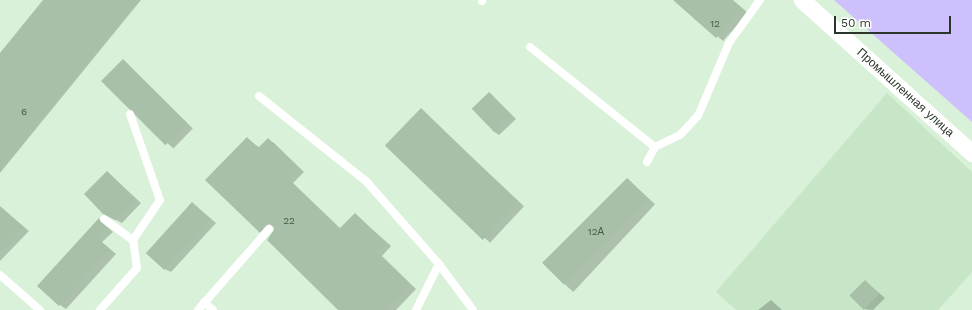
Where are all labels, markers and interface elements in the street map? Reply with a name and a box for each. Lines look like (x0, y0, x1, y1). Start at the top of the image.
scale bar (836, 8, 953, 34)
text: 50 m (841, 16, 871, 30)
house number: 12 (710, 18, 720, 30)
street label: Промышленная улица (853, 46, 957, 140)
house number: 6 (21, 106, 27, 118)
house number: 22 (283, 215, 295, 227)
house number: 12А (588, 226, 604, 238)

